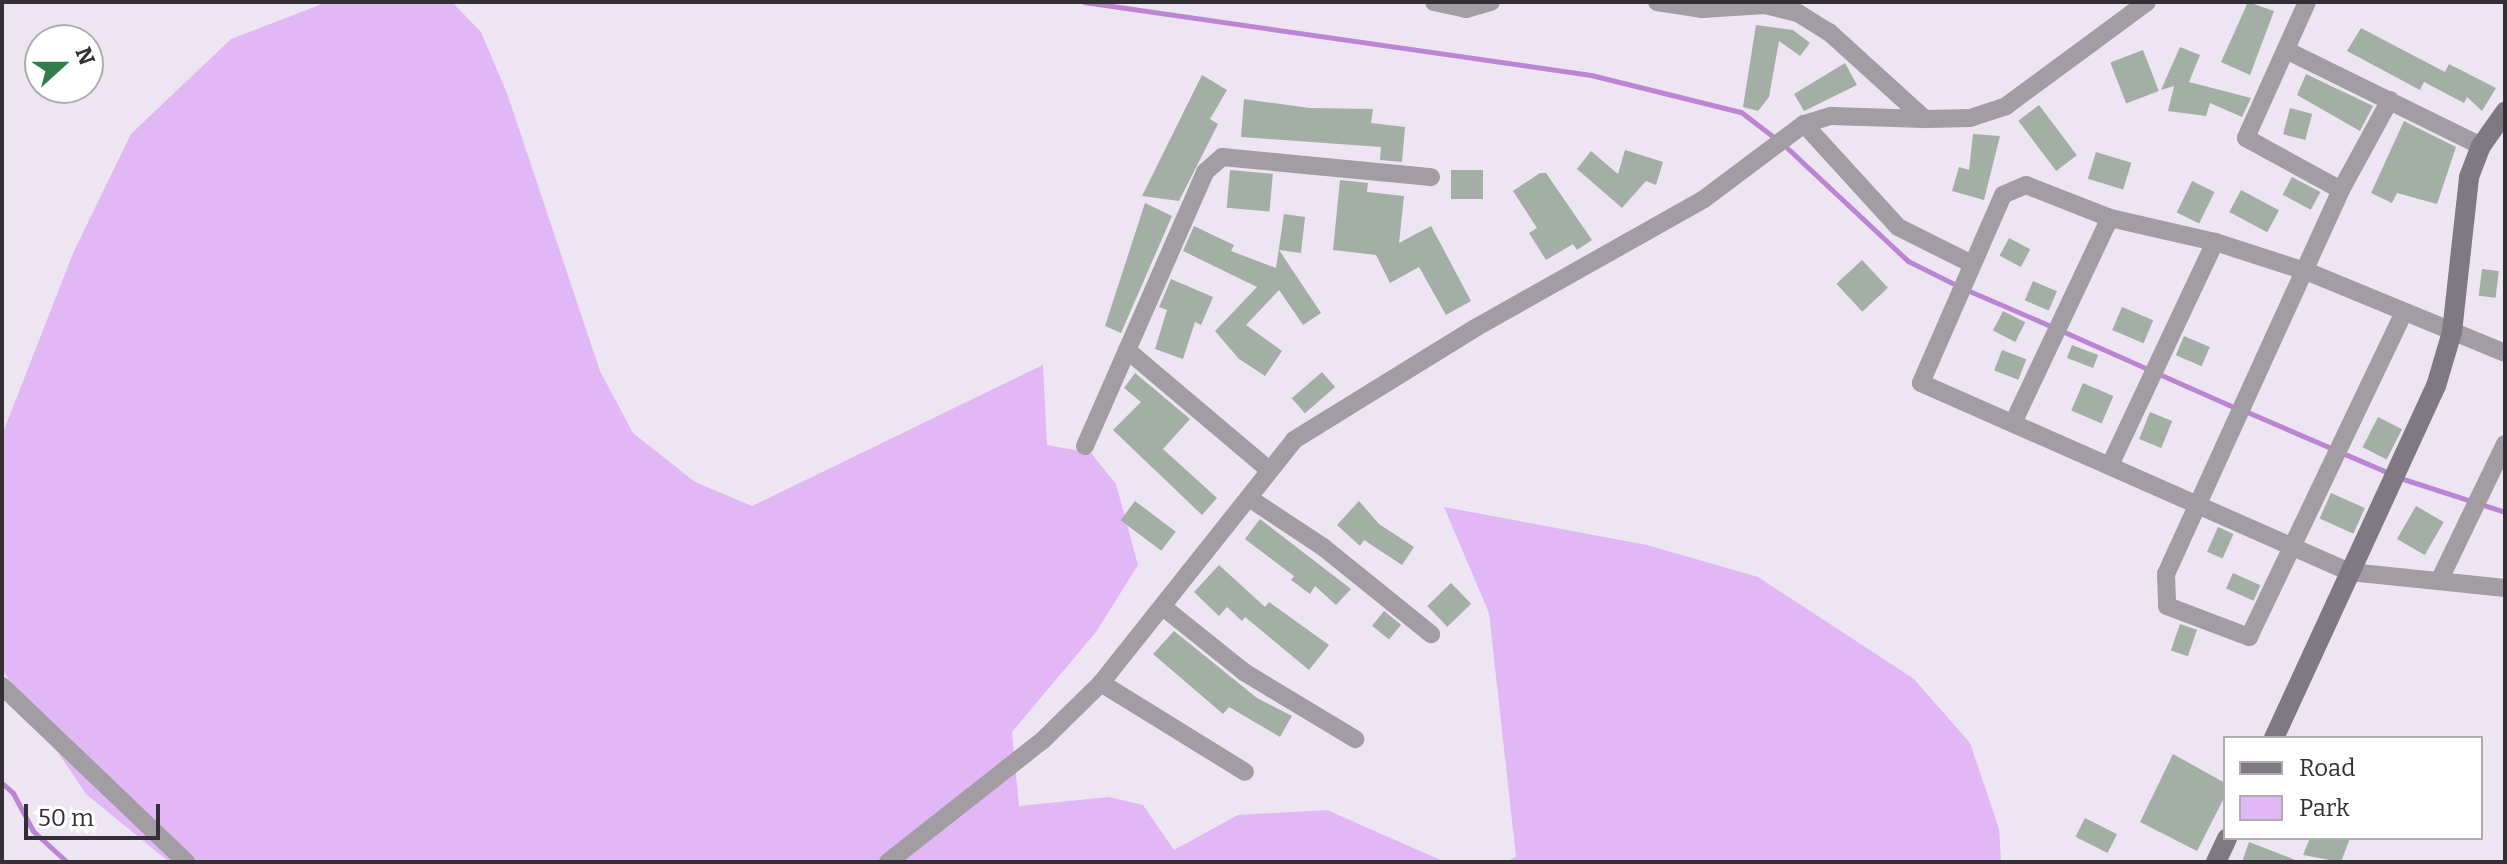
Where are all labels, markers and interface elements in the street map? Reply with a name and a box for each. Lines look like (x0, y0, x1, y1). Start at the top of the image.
north arrow (24, 24, 104, 104)
text: N (69, 43, 101, 69)
legend (2223, 736, 2483, 840)
text: Road (2299, 754, 2355, 782)
scale bar (28, 788, 164, 838)
text: Park (2299, 794, 2350, 822)
text: 50 m (38, 804, 94, 832)

